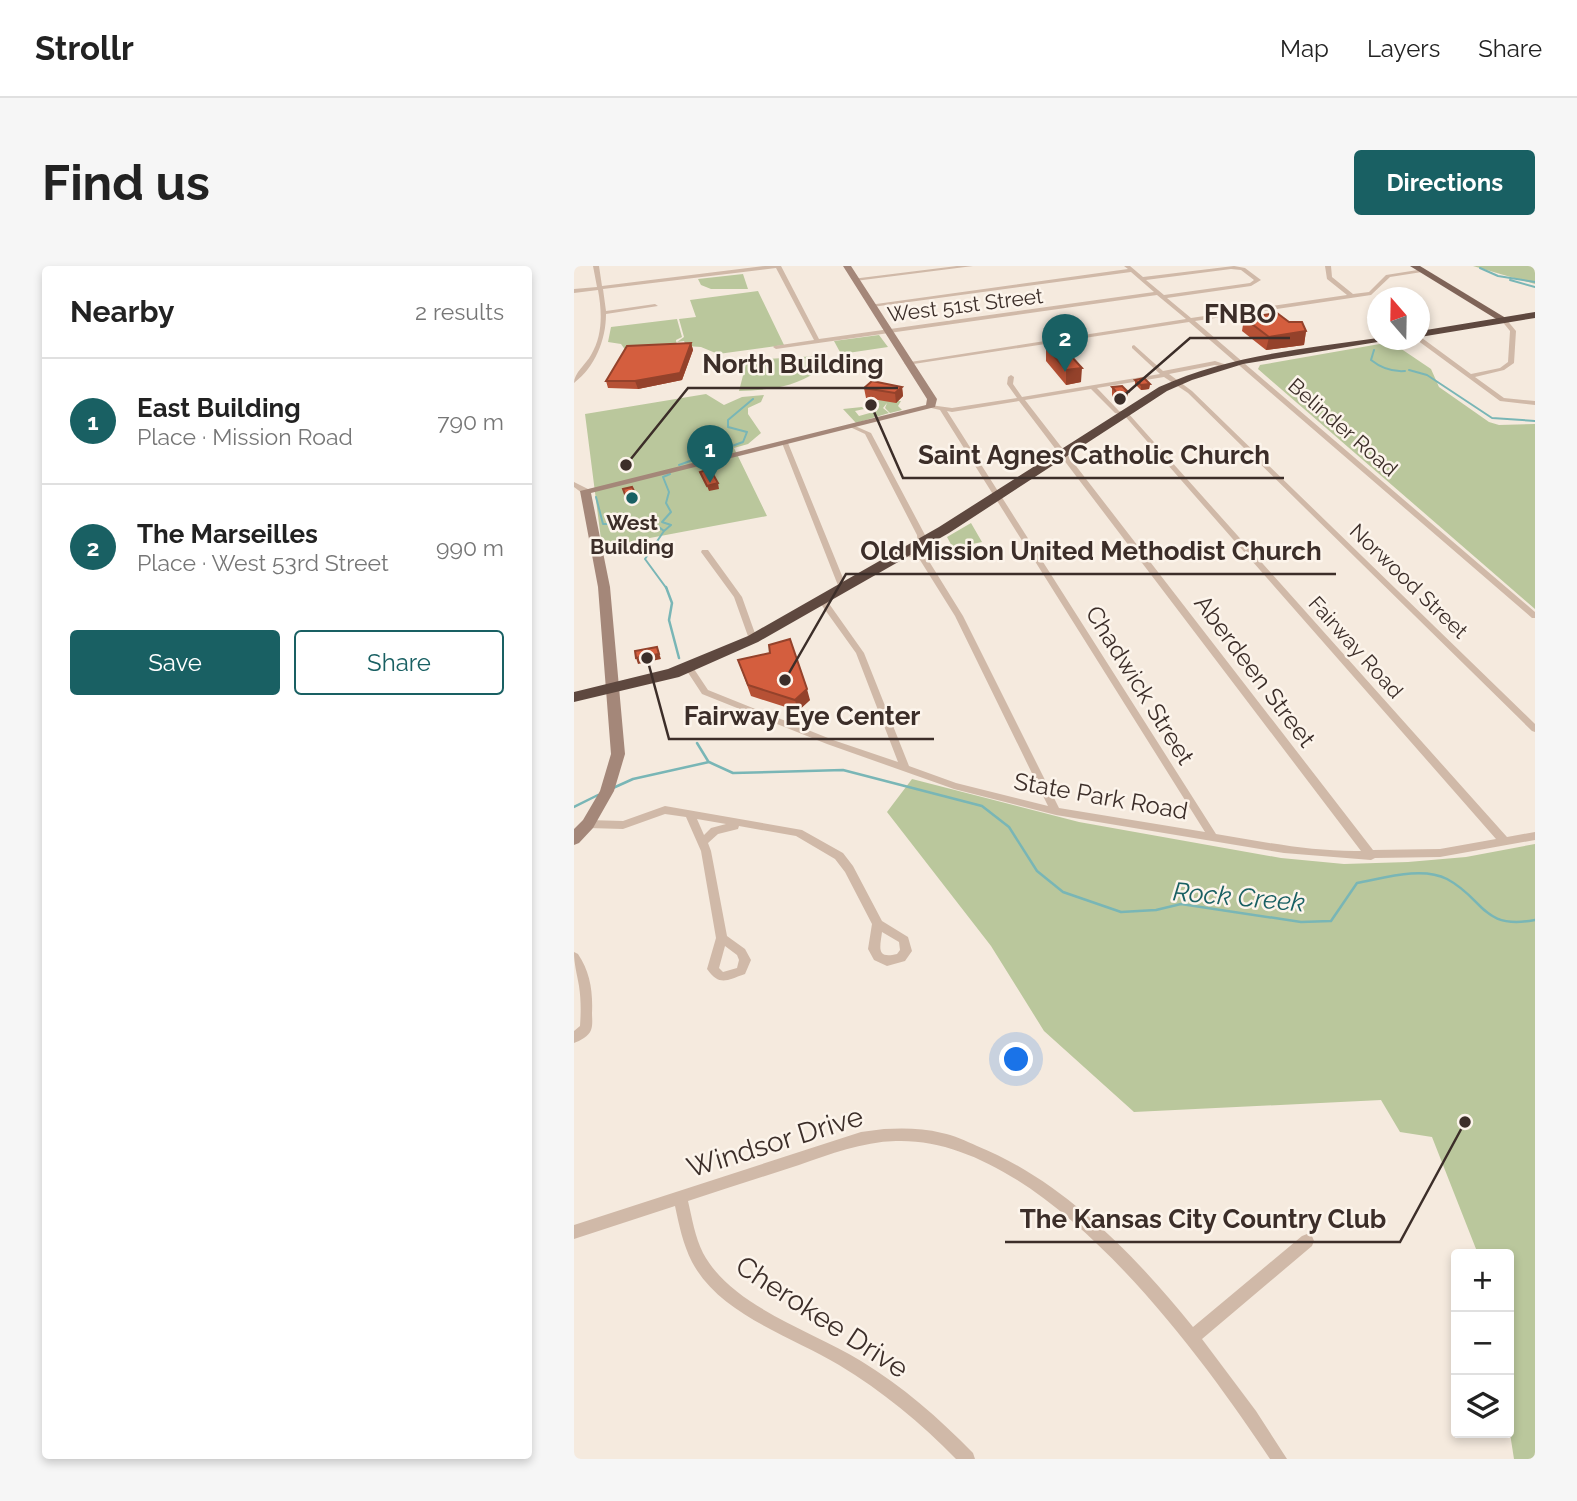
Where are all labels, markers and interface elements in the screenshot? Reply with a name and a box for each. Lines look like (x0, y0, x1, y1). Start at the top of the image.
text: Strollr (35, 29, 134, 68)
text: Map (1280, 34, 1329, 63)
text: Layers (1367, 34, 1440, 63)
text: Share (1478, 34, 1542, 63)
button: Directions (1354, 150, 1535, 215)
text: Find us (42, 154, 210, 211)
street label: West 51st Street (886, 283, 1044, 327)
north arrow (1367, 287, 1430, 350)
callout: FNBO (1190, 291, 1290, 338)
text: Nearby (70, 294, 174, 329)
text: 2 results (415, 298, 504, 325)
text: FNBO (1204, 299, 1276, 329)
pin: 2 (1042, 314, 1088, 372)
callout: North Building (688, 341, 898, 388)
text: North Building (702, 349, 884, 379)
street label: Belinder Road (1283, 373, 1403, 481)
text: East Building (137, 393, 301, 423)
text: 1 (87, 408, 99, 435)
text: 790 m (437, 408, 504, 435)
text: Place · Mission Road (137, 423, 353, 450)
pin: 1 (687, 425, 733, 483)
callout: Saint Agnes Catholic Church (903, 431, 1284, 478)
text: Saint Agnes Catholic Church (918, 440, 1270, 470)
marker: West Building (624, 490, 640, 506)
place label: West Building (590, 510, 674, 559)
street label: Norwood Street (1345, 518, 1473, 644)
text: The Marseilles (137, 519, 318, 549)
callout: Old Mission United Methodist Church (846, 527, 1336, 574)
text: 2 (87, 534, 99, 561)
text: 990 m (436, 534, 504, 561)
text: Old Mission United Methodist Church (860, 536, 1322, 566)
text: Place · West 53rd Street (137, 549, 389, 576)
street label: Aberdeen Street (1188, 589, 1322, 753)
street label: Fairway Road (1304, 591, 1408, 703)
street label: Chadwick Street (1080, 600, 1200, 770)
button: Save (70, 630, 280, 695)
button: Share (294, 630, 504, 695)
callout: Fairway Eye Center (669, 692, 934, 739)
text: Fairway Eye Center (684, 701, 920, 731)
street label: State Park Road (1012, 766, 1190, 826)
water label: Rock Creek (1172, 876, 1306, 918)
your location (999, 1042, 1033, 1076)
street label: Windsor Drive (683, 1100, 867, 1184)
callout: The Kansas City Country Club (1005, 1195, 1400, 1242)
text: The Kansas City Country Club (1020, 1204, 1386, 1234)
street label: Cherokee Drive (730, 1249, 914, 1385)
map controls (1451, 1249, 1514, 1438)
button: + (1451, 1249, 1514, 1312)
button: − (1451, 1312, 1514, 1375)
button: layers (1451, 1375, 1514, 1438)

